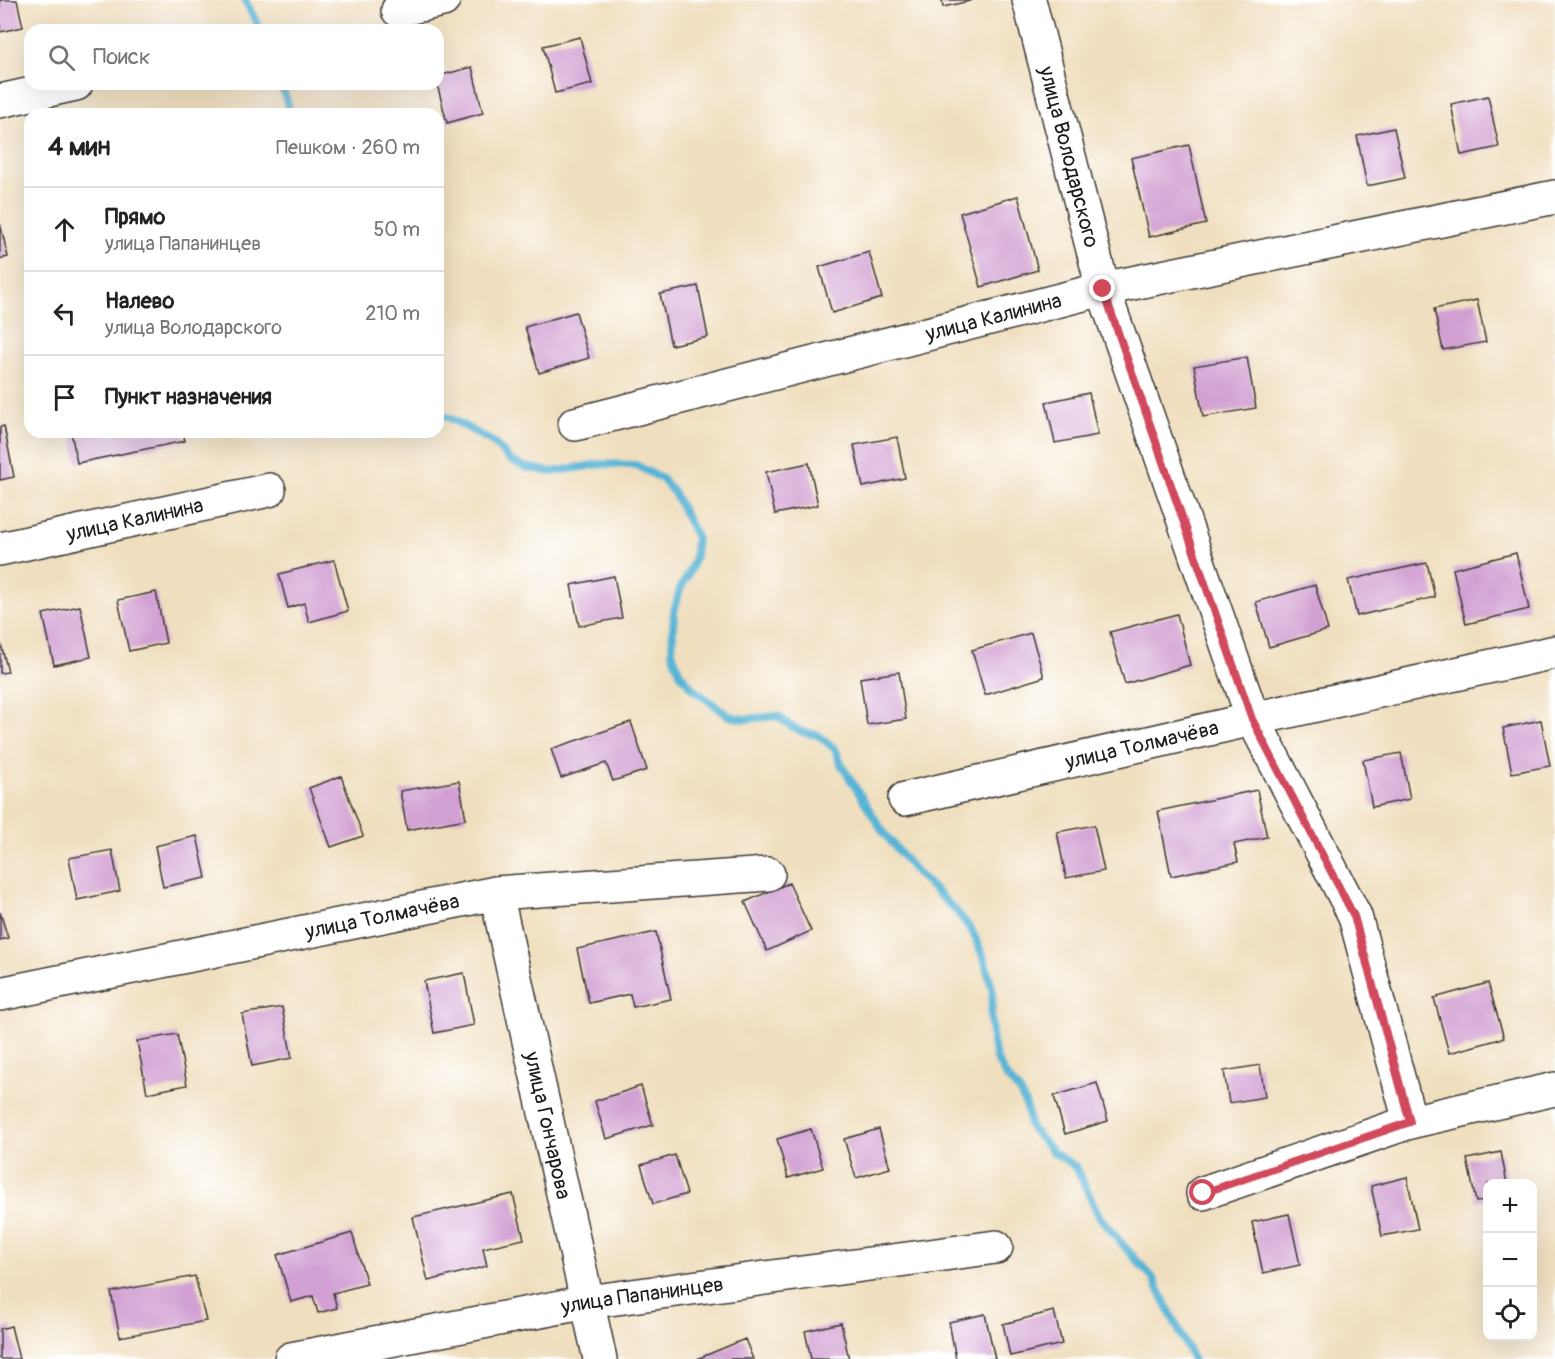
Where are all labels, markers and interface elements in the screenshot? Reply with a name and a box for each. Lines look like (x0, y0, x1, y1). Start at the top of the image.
search box (24, 24, 444, 90)
icon: search (45, 41, 78, 74)
text: Поиск (93, 43, 150, 71)
street label: улица Володарского (1032, 63, 1105, 250)
text: 4 мин (48, 131, 110, 163)
text: Пешком · 260 m (276, 135, 420, 160)
text: Прямо (105, 203, 165, 231)
icon: ahead (48, 213, 81, 246)
text: 50 m (373, 217, 420, 242)
text: улица Папанинцев (105, 231, 261, 256)
route end (1089, 275, 1115, 301)
text: Налево (105, 287, 174, 315)
street label: улица Калинина (922, 287, 1064, 348)
icon: left (48, 297, 81, 330)
text: 210 m (365, 301, 420, 326)
text: улица Володарского (105, 315, 282, 340)
icon: arrive (48, 381, 81, 414)
text: Пункт назначения (105, 383, 272, 411)
street label: улица Калинина (63, 492, 206, 548)
street label: улица Толмачёва (1062, 714, 1221, 776)
street label: улица Толмачёва (302, 888, 462, 946)
street label: улица Гончарова (518, 1048, 577, 1202)
route start (1189, 1179, 1215, 1205)
map controls (1483, 1179, 1537, 1341)
button: + (1483, 1179, 1537, 1233)
button: − (1483, 1233, 1537, 1287)
street label: улица Папанинцев (558, 1271, 725, 1321)
button: locate (1483, 1287, 1537, 1341)

